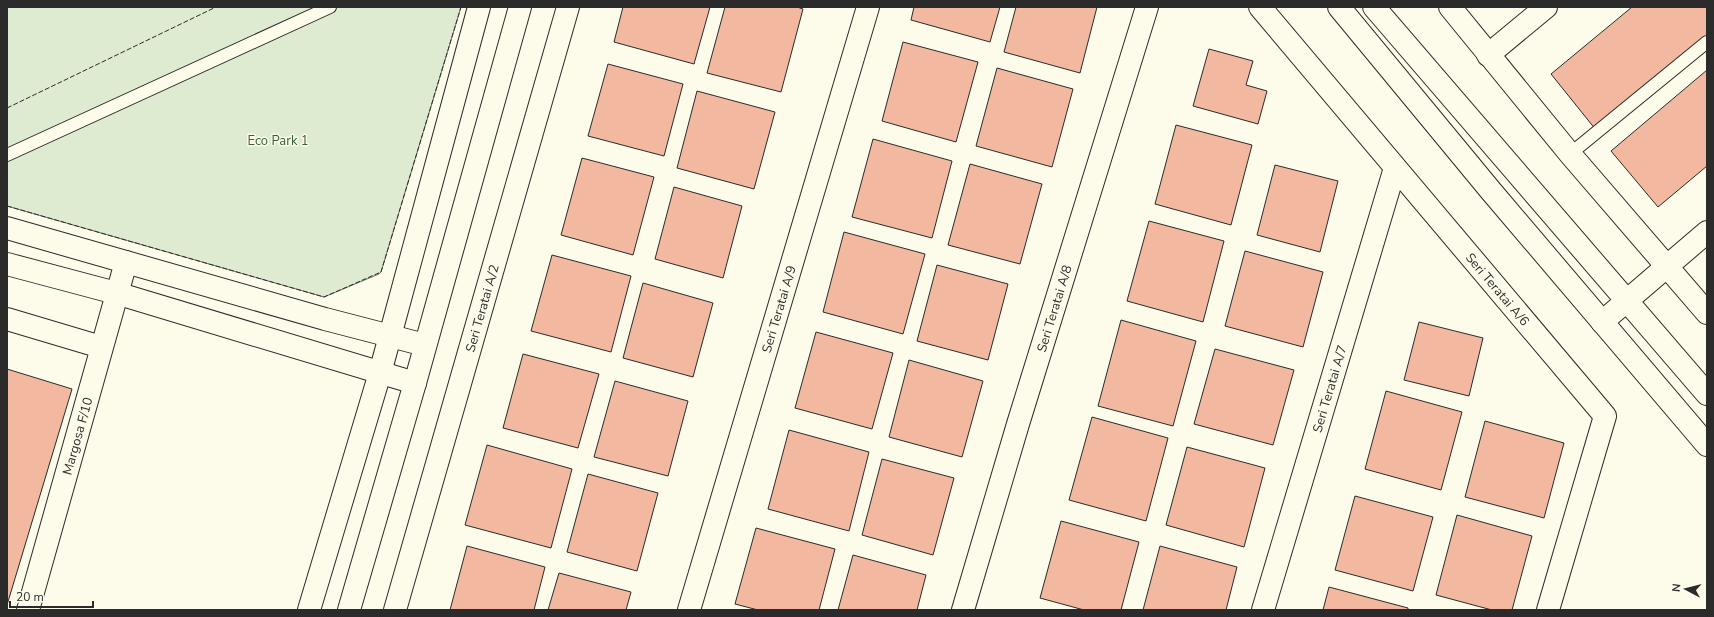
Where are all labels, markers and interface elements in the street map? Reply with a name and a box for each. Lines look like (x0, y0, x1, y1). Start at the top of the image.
park label: Eco Park 1 (247, 132, 309, 150)
street label: Seri Teratai A/6 (1461, 249, 1533, 330)
street label: Seri Teratai A/2 (461, 263, 504, 354)
street label: Seri Teratai A/9 (758, 263, 801, 355)
street label: Seri Teratai A/8 (1033, 263, 1077, 355)
street label: Seri Teratai A/7 (1309, 343, 1352, 435)
street label: Margosa F/10 (59, 395, 98, 477)
north arrow (1666, 569, 1706, 609)
scale bar (10, 583, 93, 609)
text: N (1669, 583, 1685, 593)
text: 20 m (16, 589, 44, 605)

